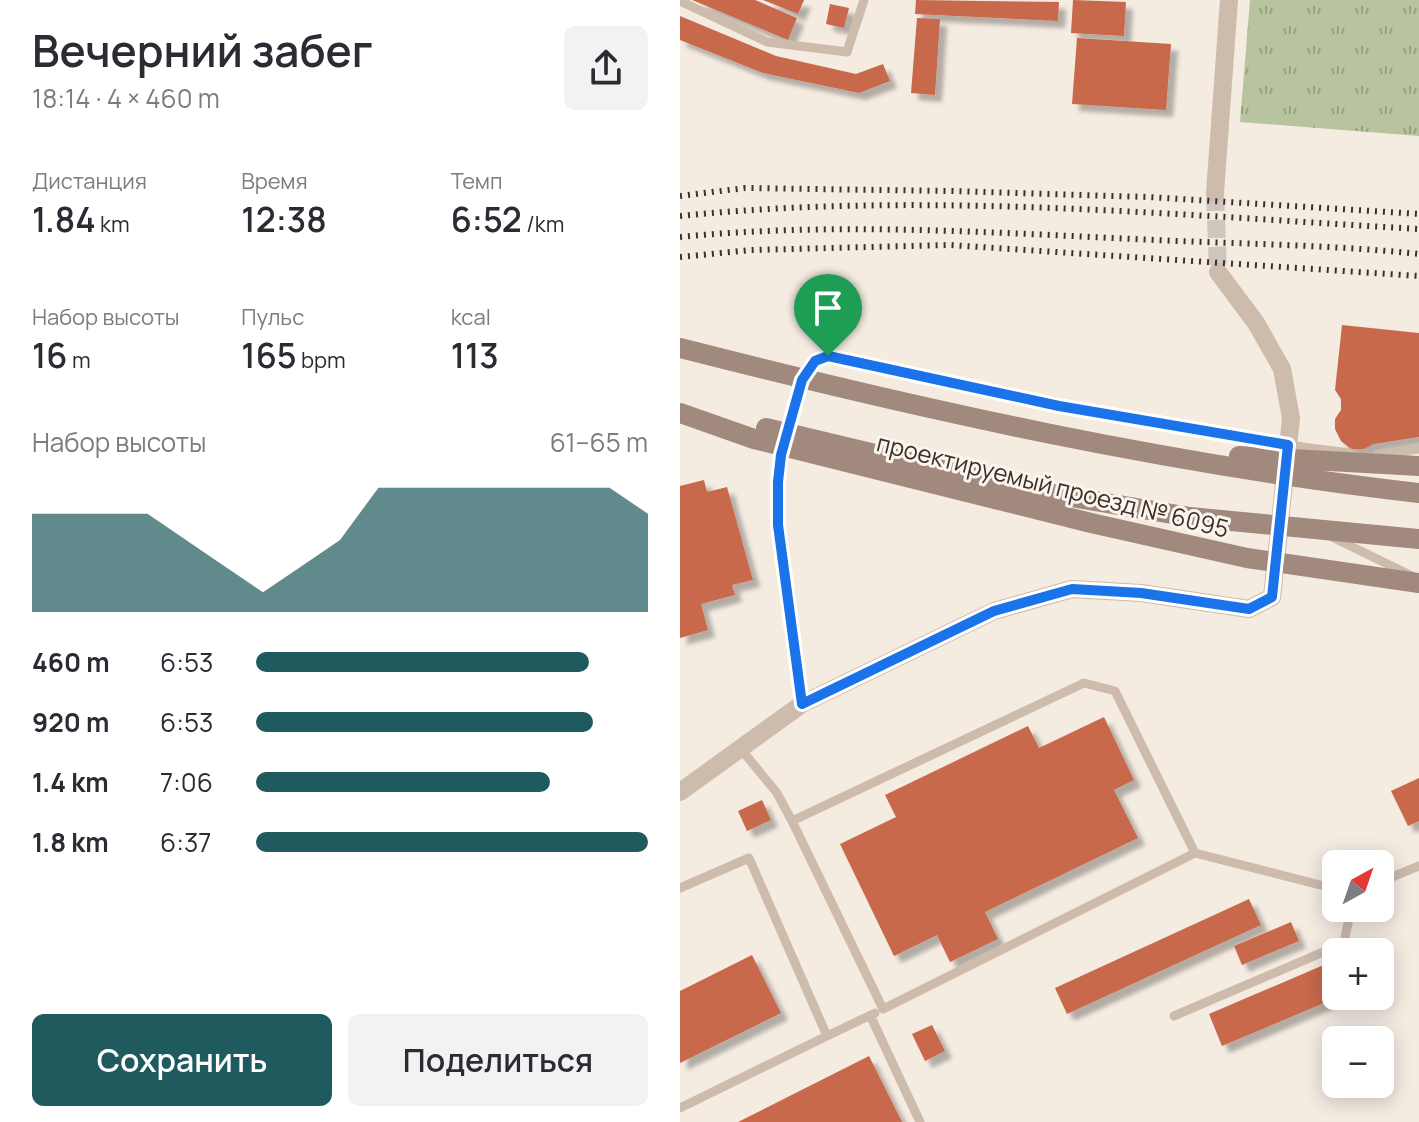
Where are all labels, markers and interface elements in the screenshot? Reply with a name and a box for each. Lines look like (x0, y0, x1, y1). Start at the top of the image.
text: Вечерний забег (32, 20, 373, 80)
button: share (564, 26, 648, 110)
text: 18:14 · 4 × 460 m (32, 80, 220, 116)
text: Дистанция (32, 166, 147, 196)
text: Время (241, 166, 308, 196)
text: Темп (451, 166, 503, 196)
text: 1.84 (32, 196, 96, 242)
text: 12:38 (241, 196, 327, 242)
text: 6:52 (451, 196, 522, 242)
text: km (96, 209, 130, 239)
text: /km (522, 209, 564, 239)
pin (794, 274, 862, 356)
icon: arrive (806, 286, 850, 330)
text: Набор высоты (32, 302, 180, 332)
text: Пульс (241, 302, 304, 332)
text: kcal (451, 302, 491, 332)
text: 16 (32, 332, 67, 378)
text: 165 (241, 332, 297, 378)
text: 113 (451, 332, 499, 378)
text: m (67, 345, 91, 375)
text: bpm (297, 345, 346, 375)
text: Набор высоты (32, 424, 206, 460)
text: 61–65 m (550, 424, 648, 460)
street label: проектируемый проезд № 6095 (874, 425, 1232, 545)
text: 460 m (32, 644, 110, 680)
text: 6:53 (160, 644, 213, 680)
text: 920 m (32, 704, 109, 740)
text: 6:53 (160, 704, 213, 740)
text: 1.4 km (32, 764, 109, 800)
text: 7:06 (160, 764, 213, 800)
text: 1.8 km (32, 824, 109, 860)
text: 6:37 (160, 824, 211, 860)
north arrow (1322, 850, 1394, 922)
map controls (1322, 850, 1394, 1098)
button: + (1322, 938, 1394, 1010)
button: Сохранить (32, 1014, 332, 1106)
button: Поделиться (348, 1014, 648, 1106)
button: − (1322, 1026, 1394, 1098)

